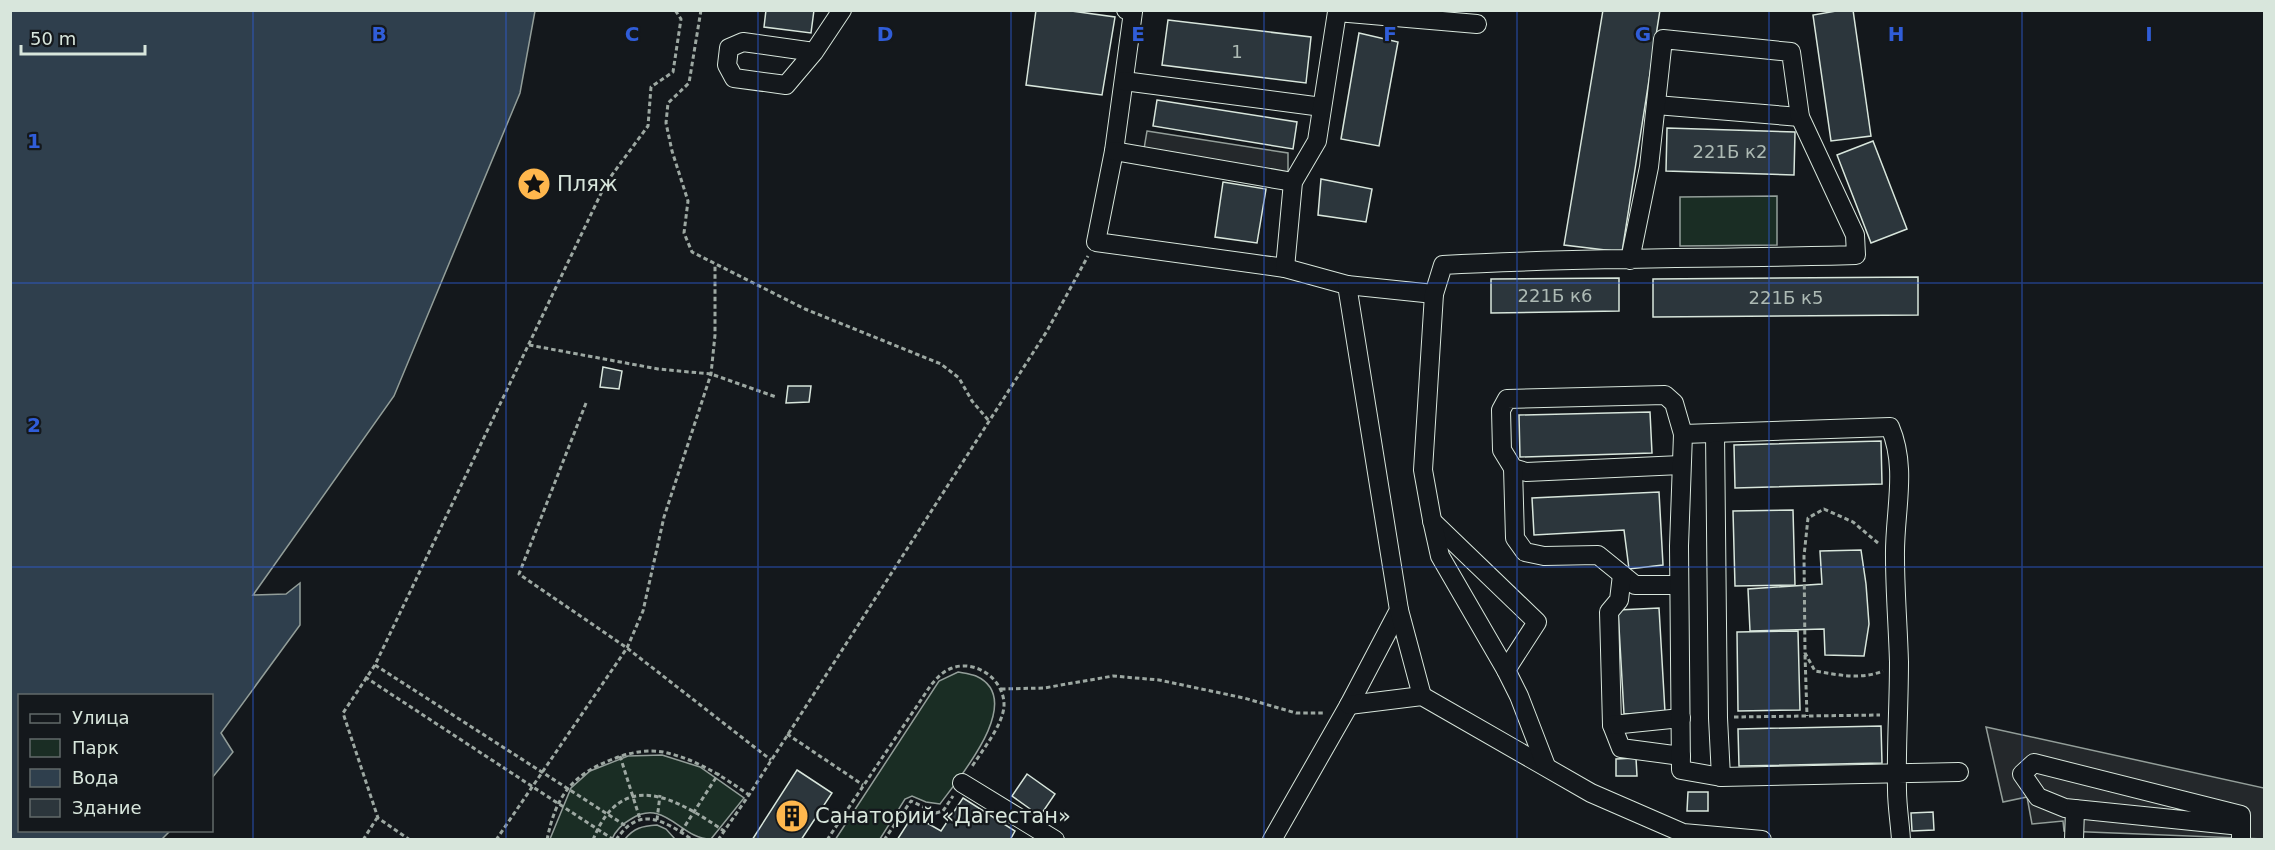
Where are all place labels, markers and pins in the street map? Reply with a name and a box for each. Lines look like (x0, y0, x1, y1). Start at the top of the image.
place icon: Пляж (516, 166, 552, 202)
place label: Пляж (557, 172, 618, 196)
building icon: Санаторий «Дагестан» (774, 798, 810, 834)
place label: Санаторий «Дагестан» (815, 804, 1071, 828)

